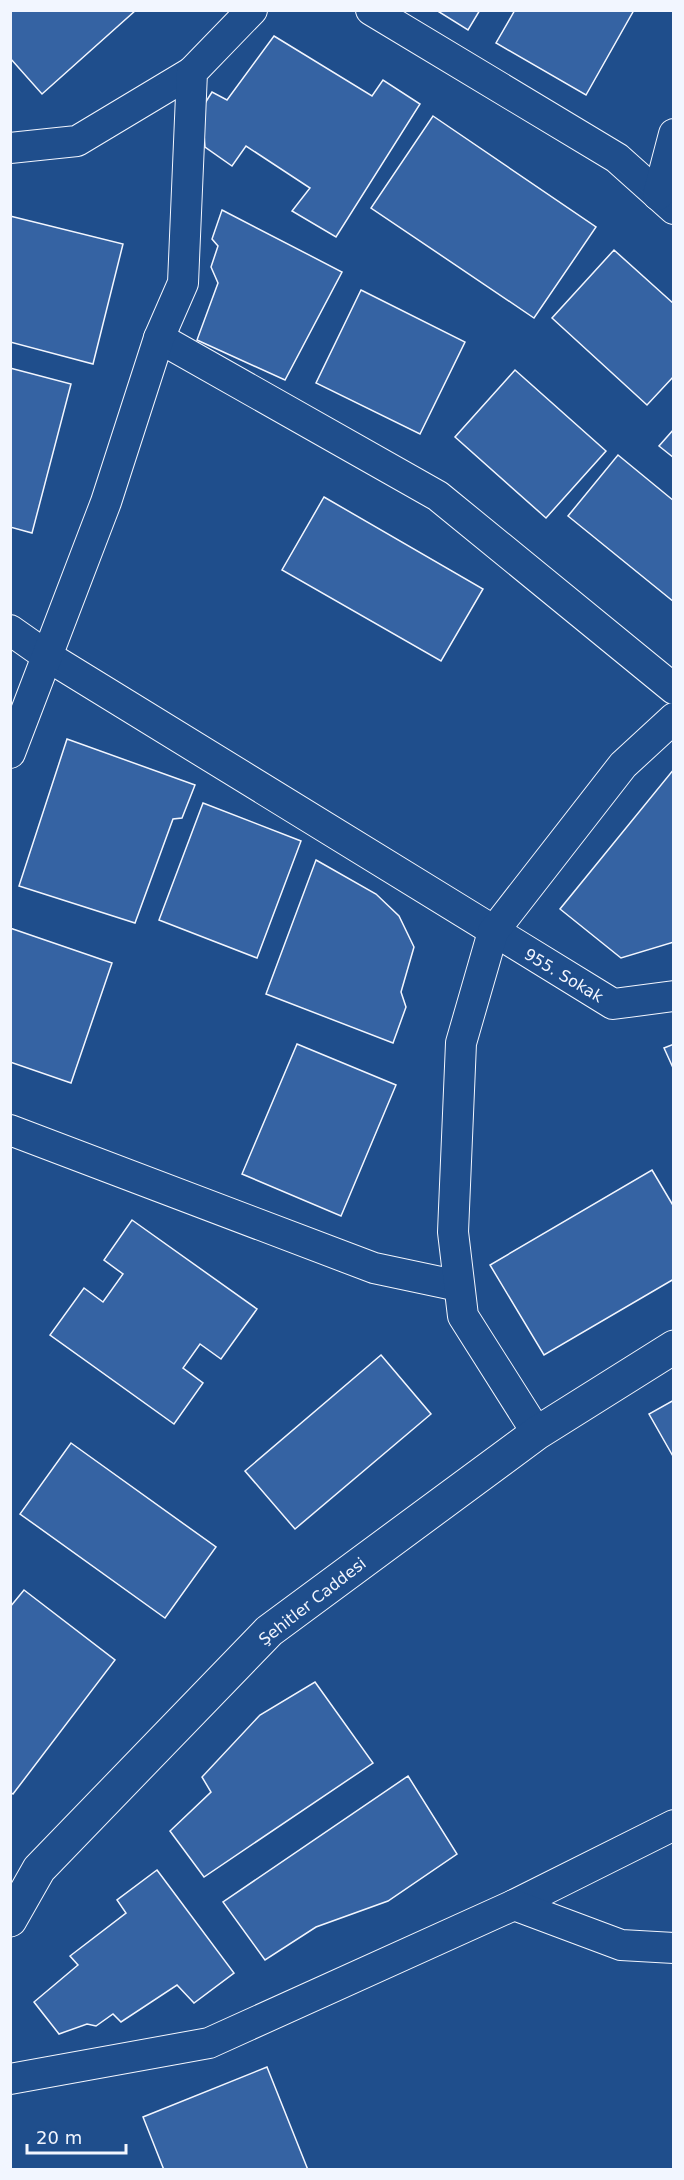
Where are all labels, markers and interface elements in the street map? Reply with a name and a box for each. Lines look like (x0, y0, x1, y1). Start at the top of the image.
street label: 955. Sokak (521, 944, 607, 1007)
street label: Şehitler Caddesi (255, 1554, 370, 1649)
scale bar (27, 2117, 126, 2155)
text: 20 m (36, 2127, 82, 2148)

